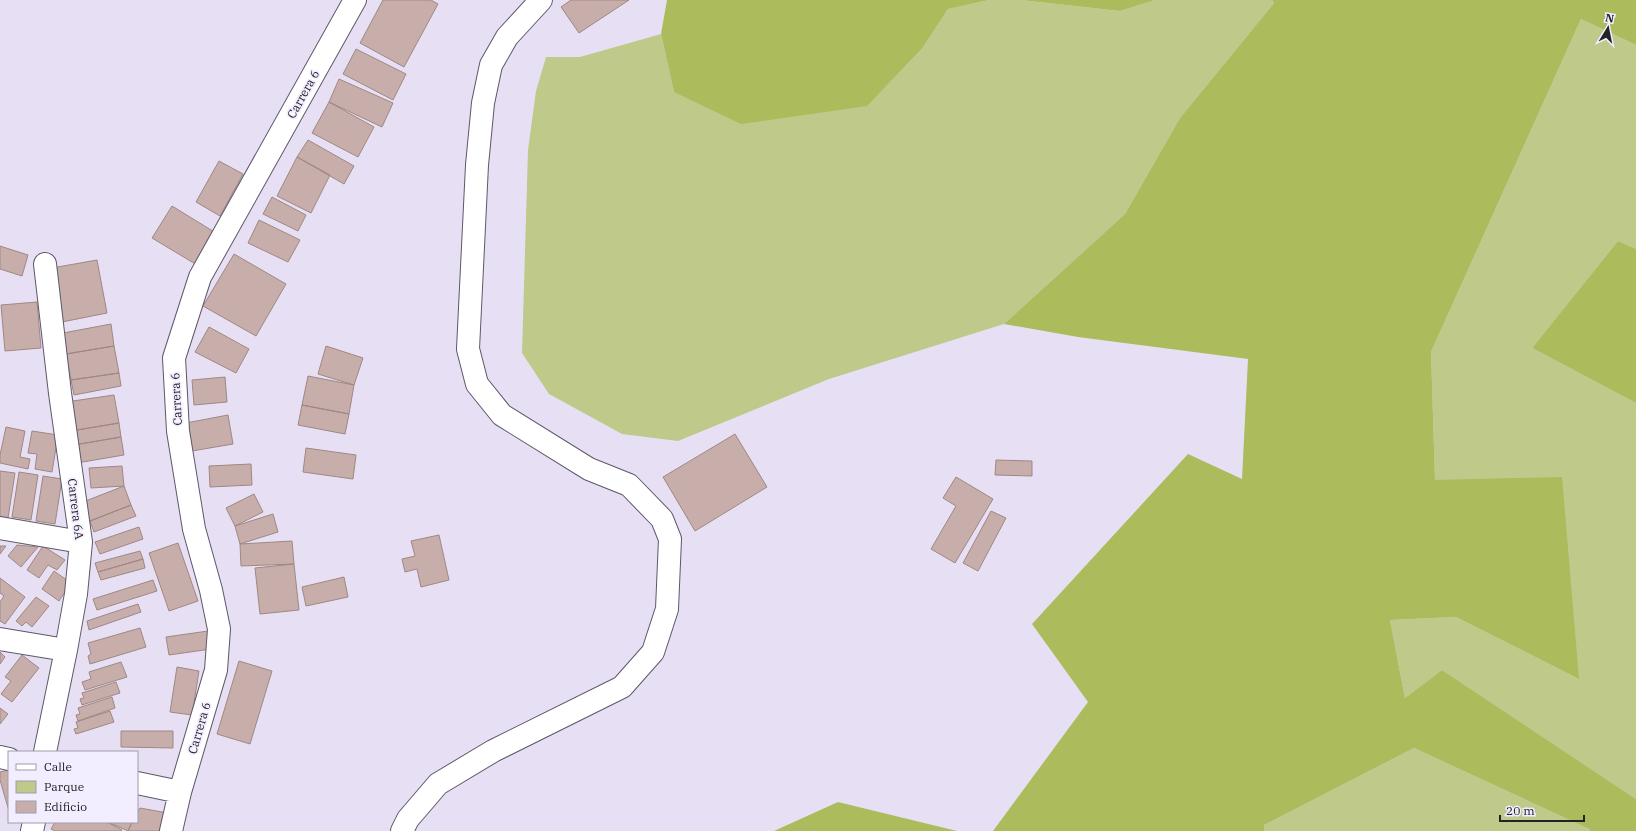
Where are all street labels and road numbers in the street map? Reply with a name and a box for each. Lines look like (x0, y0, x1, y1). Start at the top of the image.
street label: Carrera 6 (284, 67, 322, 121)
street label: Carrera 6 (167, 372, 185, 426)
street label: Carrera 6A (65, 478, 87, 541)
street label: Carrera 6 (184, 700, 214, 756)

